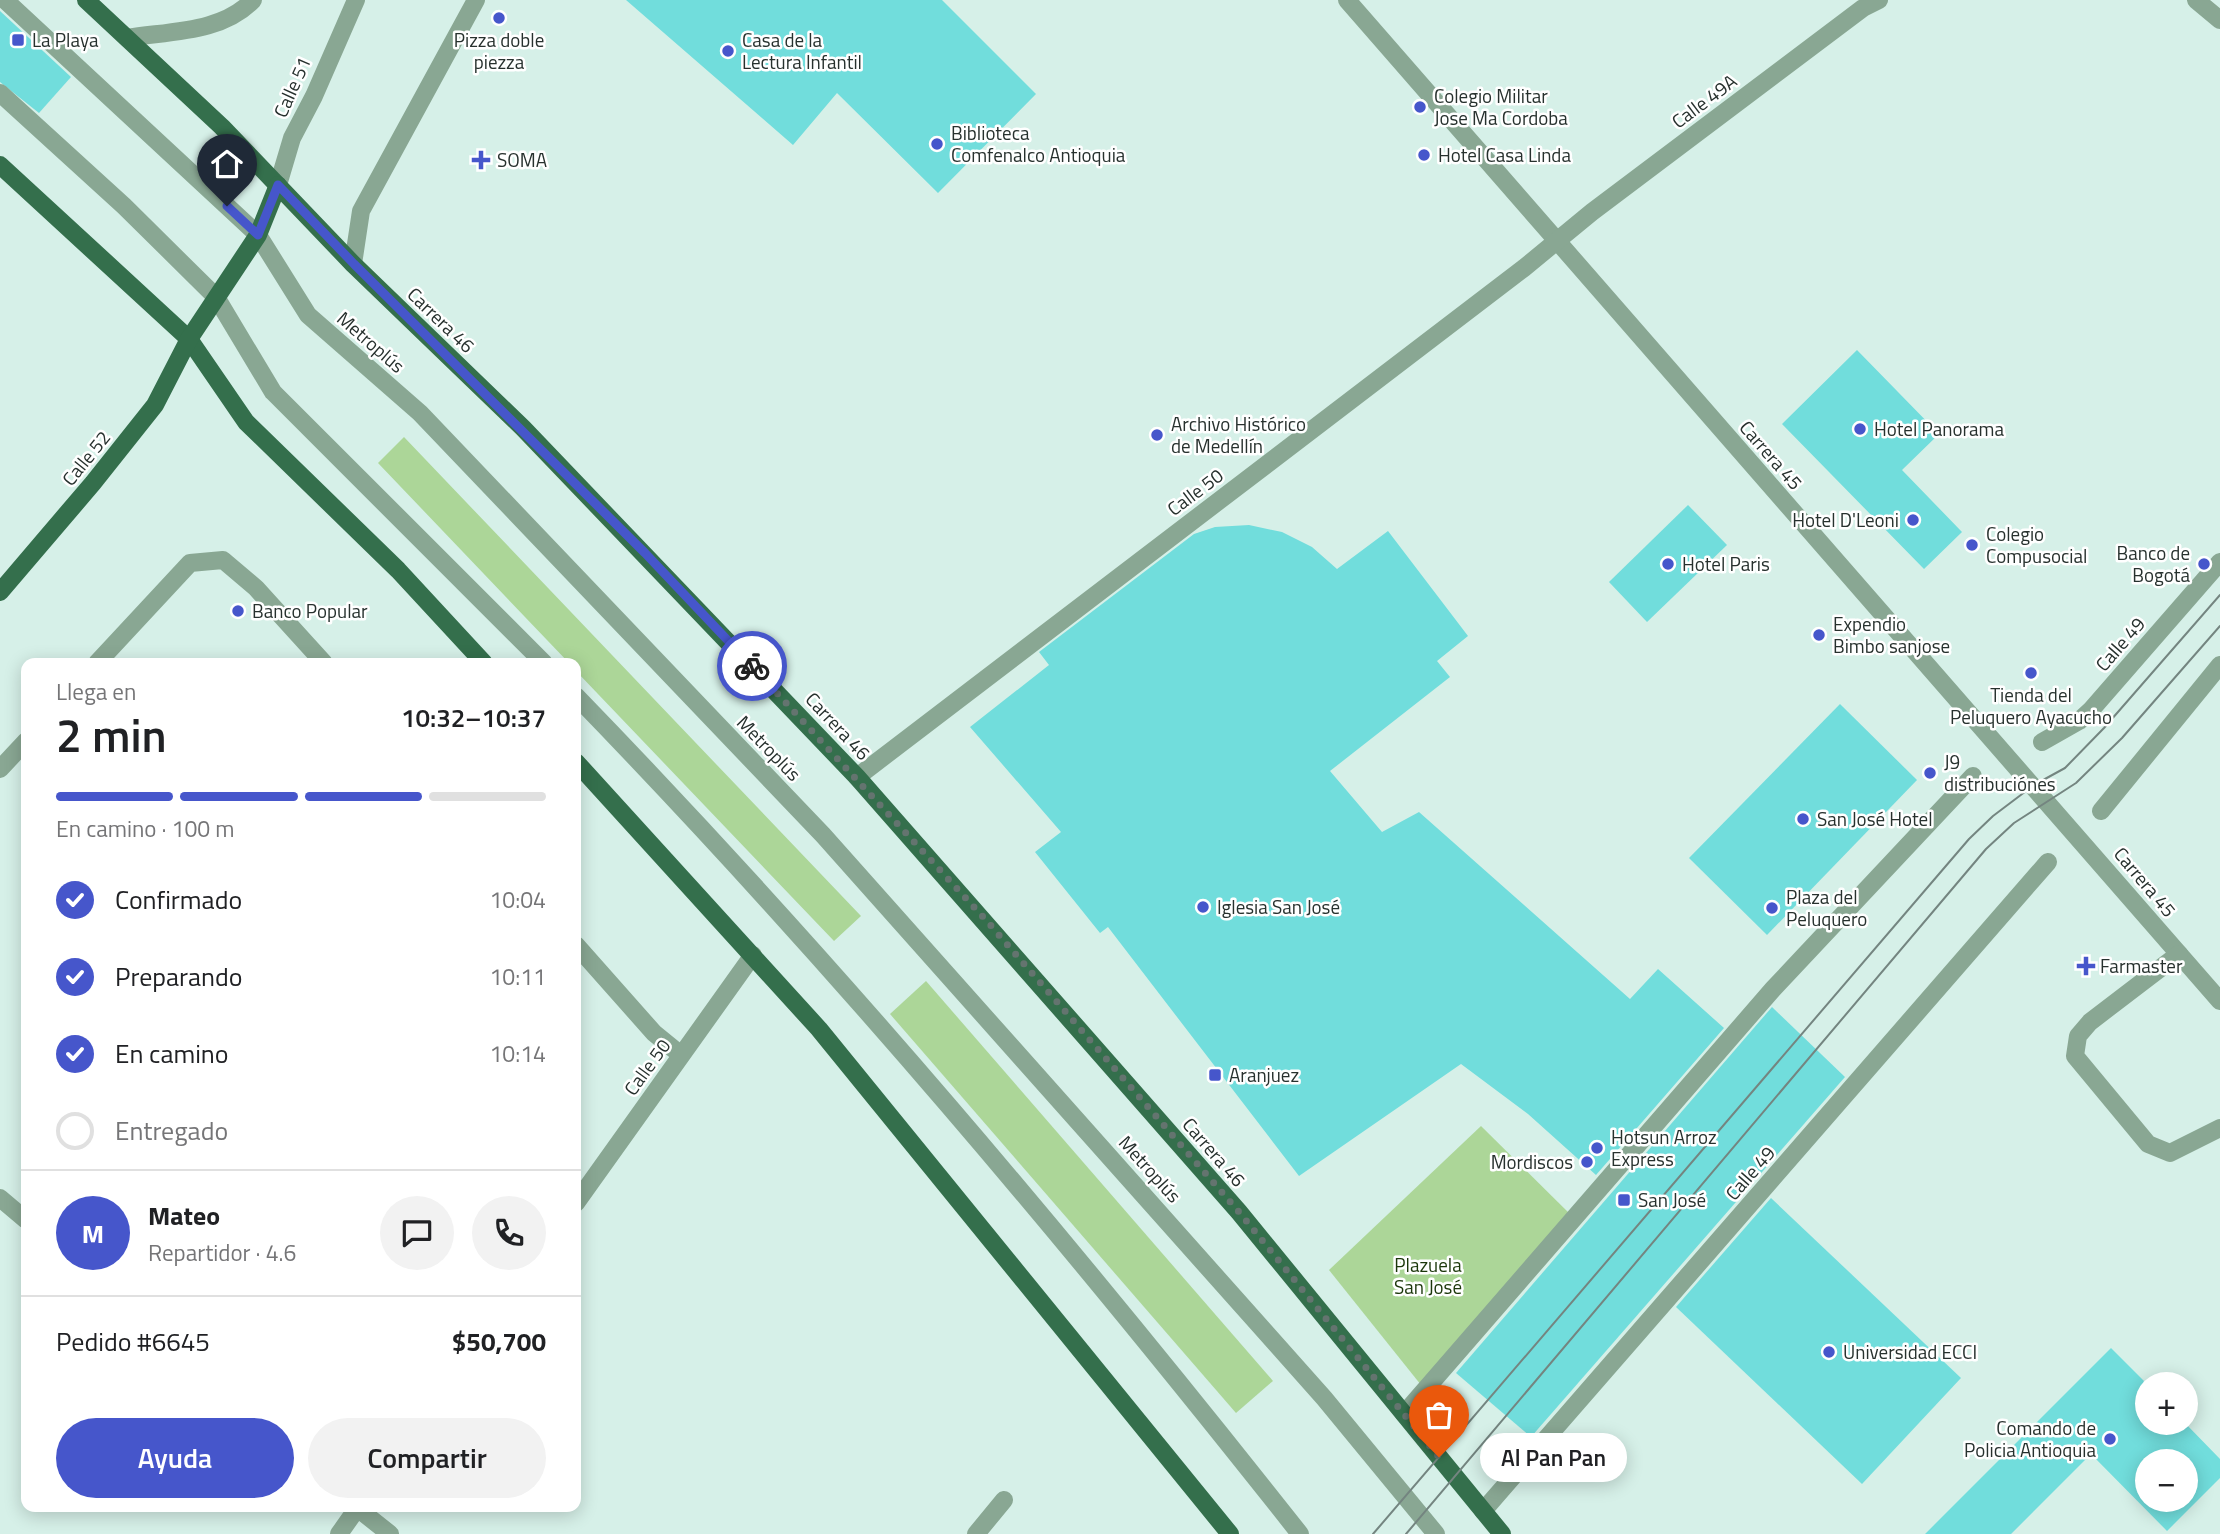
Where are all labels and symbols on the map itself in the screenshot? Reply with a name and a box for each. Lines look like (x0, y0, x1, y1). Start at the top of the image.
marker: Pizza doble piezza (491, 10, 507, 26)
place label: La Playa (32, 25, 99, 54)
place label: Pizza doble piezza (454, 25, 544, 76)
place label: Casa de la Lectura Infantil (742, 25, 862, 76)
marker: La Playa (10, 32, 26, 48)
marker: Casa de la Lectura Infantil (720, 43, 736, 59)
street label: Calle 51 (265, 52, 318, 122)
street label: Calle 49A (1665, 66, 1742, 135)
place label: Colegio Militar Jose Ma Cordoba (1434, 81, 1568, 132)
marker: Colegio Militar Jose Ma Cordoba (1412, 99, 1428, 115)
place label: Biblioteca Comfenalco Antioquia (951, 118, 1126, 169)
pin (197, 134, 257, 206)
marker: Biblioteca Comfenalco Antioquia (929, 136, 945, 152)
place label: Hotel Casa Linda (1438, 140, 1571, 169)
place label: SOMA (497, 145, 547, 174)
marker: Hotel Casa Linda (1416, 147, 1432, 163)
marker: SOMA (471, 150, 491, 170)
street label: Carrera 46 (401, 280, 482, 359)
street label: Metroplús (331, 304, 412, 380)
place label: Archivo Histórico de Medellín (1171, 409, 1306, 460)
street label: Carrera 45 (1733, 413, 1810, 496)
place label: Hotel Panorama (1874, 414, 2004, 443)
marker: Hotel Panorama (1852, 421, 1868, 437)
street label: Calle 52 (54, 424, 117, 492)
marker: Archivo Histórico de Medellín (1149, 427, 1165, 443)
street label: Calle 50 (1161, 461, 1229, 522)
place label: Hotel D'Leoni (1792, 505, 1899, 534)
marker: Hotel D'Leoni (1905, 512, 1921, 528)
place label: Colegio Compusocial (1986, 519, 2087, 570)
marker: Colegio Compusocial (1964, 537, 1980, 553)
place label: Banco de Bogotá (2117, 538, 2190, 589)
place label: Hotel Paris (1682, 549, 1770, 578)
marker: Hotel Paris (1660, 556, 1676, 572)
marker: Banco de Bogotá (2196, 556, 2212, 572)
place label: Banco Popular (252, 596, 368, 625)
marker: Banco Popular (230, 603, 246, 619)
place label: Expendio Bimbo sanjose (1833, 609, 1950, 660)
street label: Calle 49 (2088, 610, 2151, 677)
marker: Expendio Bimbo sanjose (1811, 627, 1827, 643)
courier (717, 631, 787, 701)
marker: Tienda del Peluquero Ayacucho (2023, 665, 2039, 681)
place label: Tienda del Peluquero Ayacucho (1950, 680, 2112, 731)
street label: Carrera 46 (799, 685, 878, 766)
street label: Metroplús (731, 708, 808, 787)
place label: J9 distribuciónes (1944, 747, 2056, 798)
marker: J9 distribuciónes (1922, 765, 1938, 781)
place label: San José Hotel (1817, 804, 1933, 833)
marker: San José Hotel (1795, 811, 1811, 827)
street label: Carrera 45 (2107, 840, 2183, 923)
place label: Plaza del Peluquero (1786, 882, 1867, 933)
place label: Iglesia San José (1217, 892, 1340, 921)
marker: Iglesia San José (1195, 899, 1211, 915)
marker: Plaza del Peluquero (1764, 900, 1780, 916)
place label: Farmaster (2100, 951, 2183, 980)
marker: Farmaster (2078, 958, 2094, 974)
street label: Calle 50 (616, 1032, 677, 1101)
place label: Aranjuez (1229, 1060, 1299, 1089)
marker: Aranjuez (1207, 1067, 1223, 1083)
street label: Carrera 46 (1176, 1110, 1253, 1193)
place label: Hotsun Arroz Express (1611, 1122, 1717, 1173)
street label: Metroplús (1112, 1129, 1189, 1209)
street label: Calle 49 (1718, 1139, 1781, 1206)
marker: Hotsun Arroz Express (1589, 1140, 1605, 1156)
place label: Mordiscos (1491, 1147, 1573, 1176)
marker: Mordiscos (1579, 1154, 1595, 1170)
place label: San José (1638, 1185, 1706, 1214)
marker: San José (1616, 1192, 1632, 1208)
park label: Plazuela San José (1394, 1250, 1462, 1301)
place label: Universidad ECCI (1843, 1337, 1977, 1366)
marker: Universidad ECCI (1821, 1344, 1837, 1360)
pin (1409, 1385, 1469, 1457)
place label: Comando de Policia Antioquia (1964, 1413, 2096, 1464)
marker: Comando de Policia Antioquia (2102, 1431, 2118, 1447)
callout: Al Pan Pan (1481, 1432, 1628, 1482)

